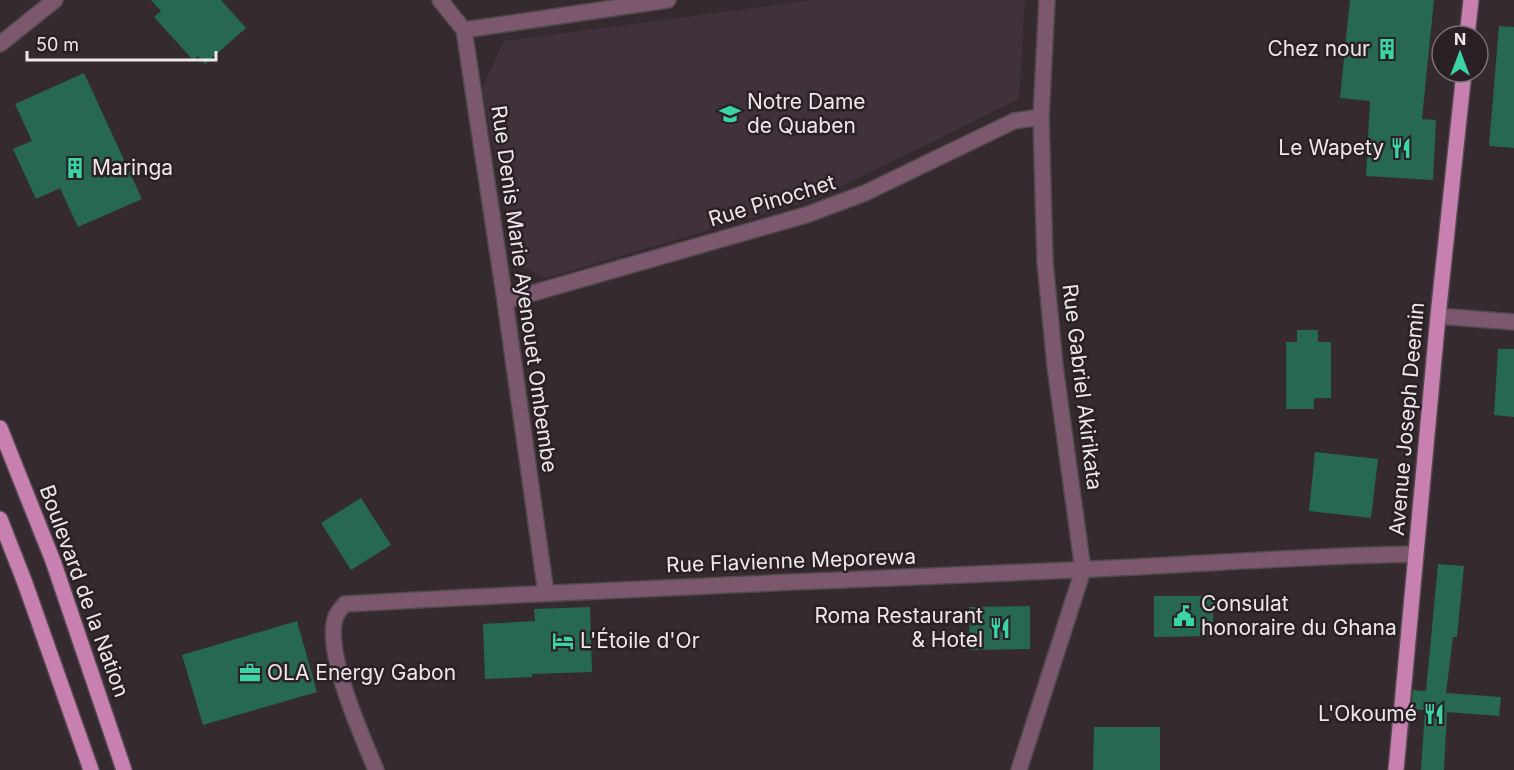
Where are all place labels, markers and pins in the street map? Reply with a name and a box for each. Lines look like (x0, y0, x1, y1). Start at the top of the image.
place label: Chez nour (1267, 36, 1370, 61)
building icon: Chez nour (1375, 37, 1399, 61)
place label: Notre Dame de Quaben (747, 89, 866, 138)
school or university icon: Notre Dame de Quaben (718, 102, 742, 126)
place label: Le Wapety (1278, 135, 1384, 160)
restaurant icon: Le Wapety (1389, 136, 1413, 160)
place label: Maringa (92, 155, 173, 180)
building icon: Maringa (63, 156, 87, 180)
place label: Consulat honoraire du Ghana (1201, 591, 1397, 640)
place label: Roma Restaurant & Hotel (814, 603, 983, 652)
public building icon: Consulat honoraire du Ghana (1172, 604, 1196, 628)
restaurant icon: Roma Restaurant & Hotel (988, 616, 1012, 640)
place label: L'Étoile d'Or (580, 627, 700, 653)
hotel icon: L'Étoile d'Or (551, 629, 575, 653)
place label: OLA Energy Gabon (267, 660, 456, 685)
office icon: OLA Energy Gabon (238, 661, 262, 685)
place label: L'Okoumé (1318, 701, 1417, 726)
restaurant icon: L'Okoumé (1422, 702, 1446, 726)

